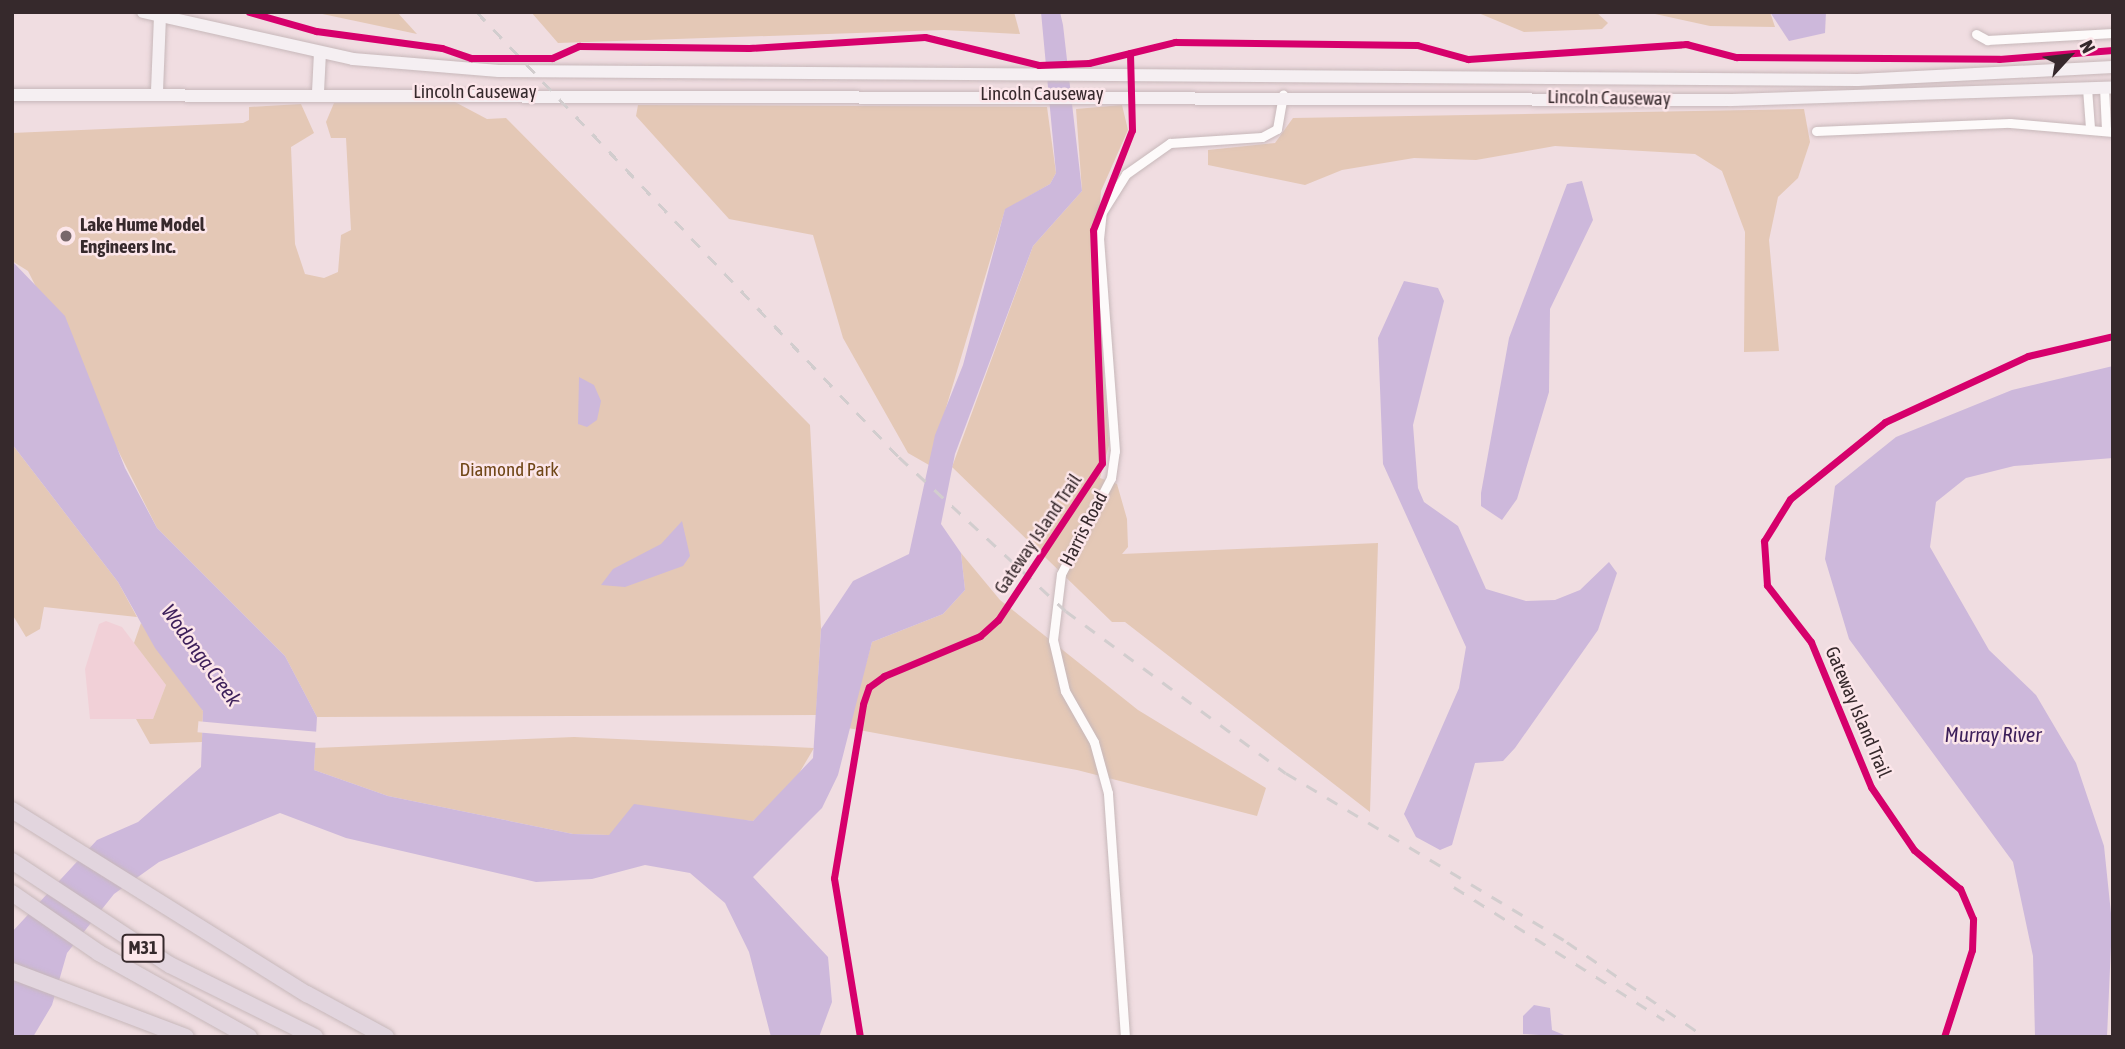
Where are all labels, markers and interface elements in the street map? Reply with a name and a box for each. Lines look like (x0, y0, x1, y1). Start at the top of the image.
north arrow (2034, 21, 2104, 91)
text: N (2075, 36, 2100, 56)
street label: Lincoln Causeway (413, 81, 537, 103)
street label: Lincoln Causeway (980, 83, 1104, 105)
street label: Lincoln Causeway (1547, 86, 1671, 110)
place label: Lake Hume Model Engineers Inc. (80, 214, 205, 258)
marker: Lake Hume Model Engineers Inc. (58, 228, 74, 244)
park label: Diamond Park (459, 459, 559, 481)
street label: Gateway Island Trail (989, 470, 1087, 598)
street label: Harris Road (1055, 488, 1113, 570)
water label: Wodonga Creek (157, 599, 247, 711)
street label: Gateway Island Trail (1820, 643, 1896, 781)
water label: Murray River (1945, 721, 2041, 747)
road number: M31 (120, 933, 166, 962)

